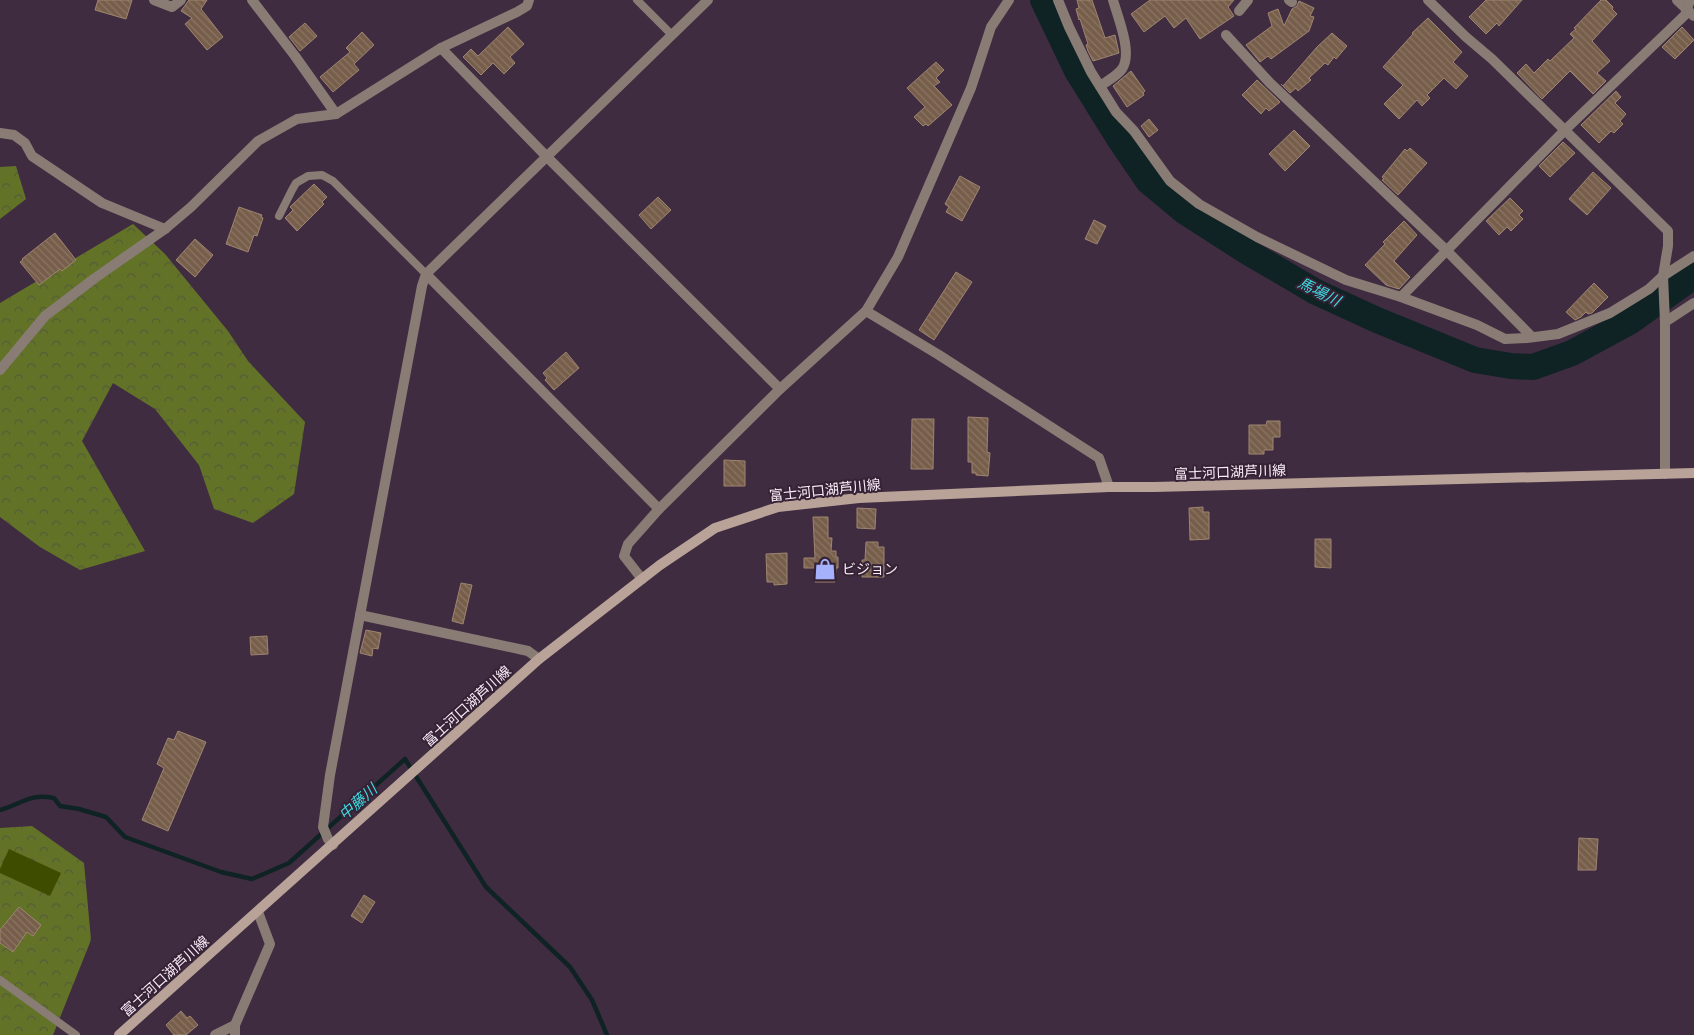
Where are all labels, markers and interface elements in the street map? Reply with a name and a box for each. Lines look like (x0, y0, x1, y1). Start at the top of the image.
water label: 馬場川 (1295, 273, 1345, 310)
street label: 富士河口湖芦川線 (1174, 461, 1286, 482)
street label: 富士河口湖芦川線 (768, 475, 882, 504)
shop icon: ビジョン (812, 556, 838, 582)
place label: ビジョン (842, 560, 898, 577)
street label: 富士河口湖芦川線 (419, 662, 514, 749)
water label: 中藤川 (335, 778, 382, 823)
street label: 富士河口湖芦川線 (117, 932, 212, 1019)

